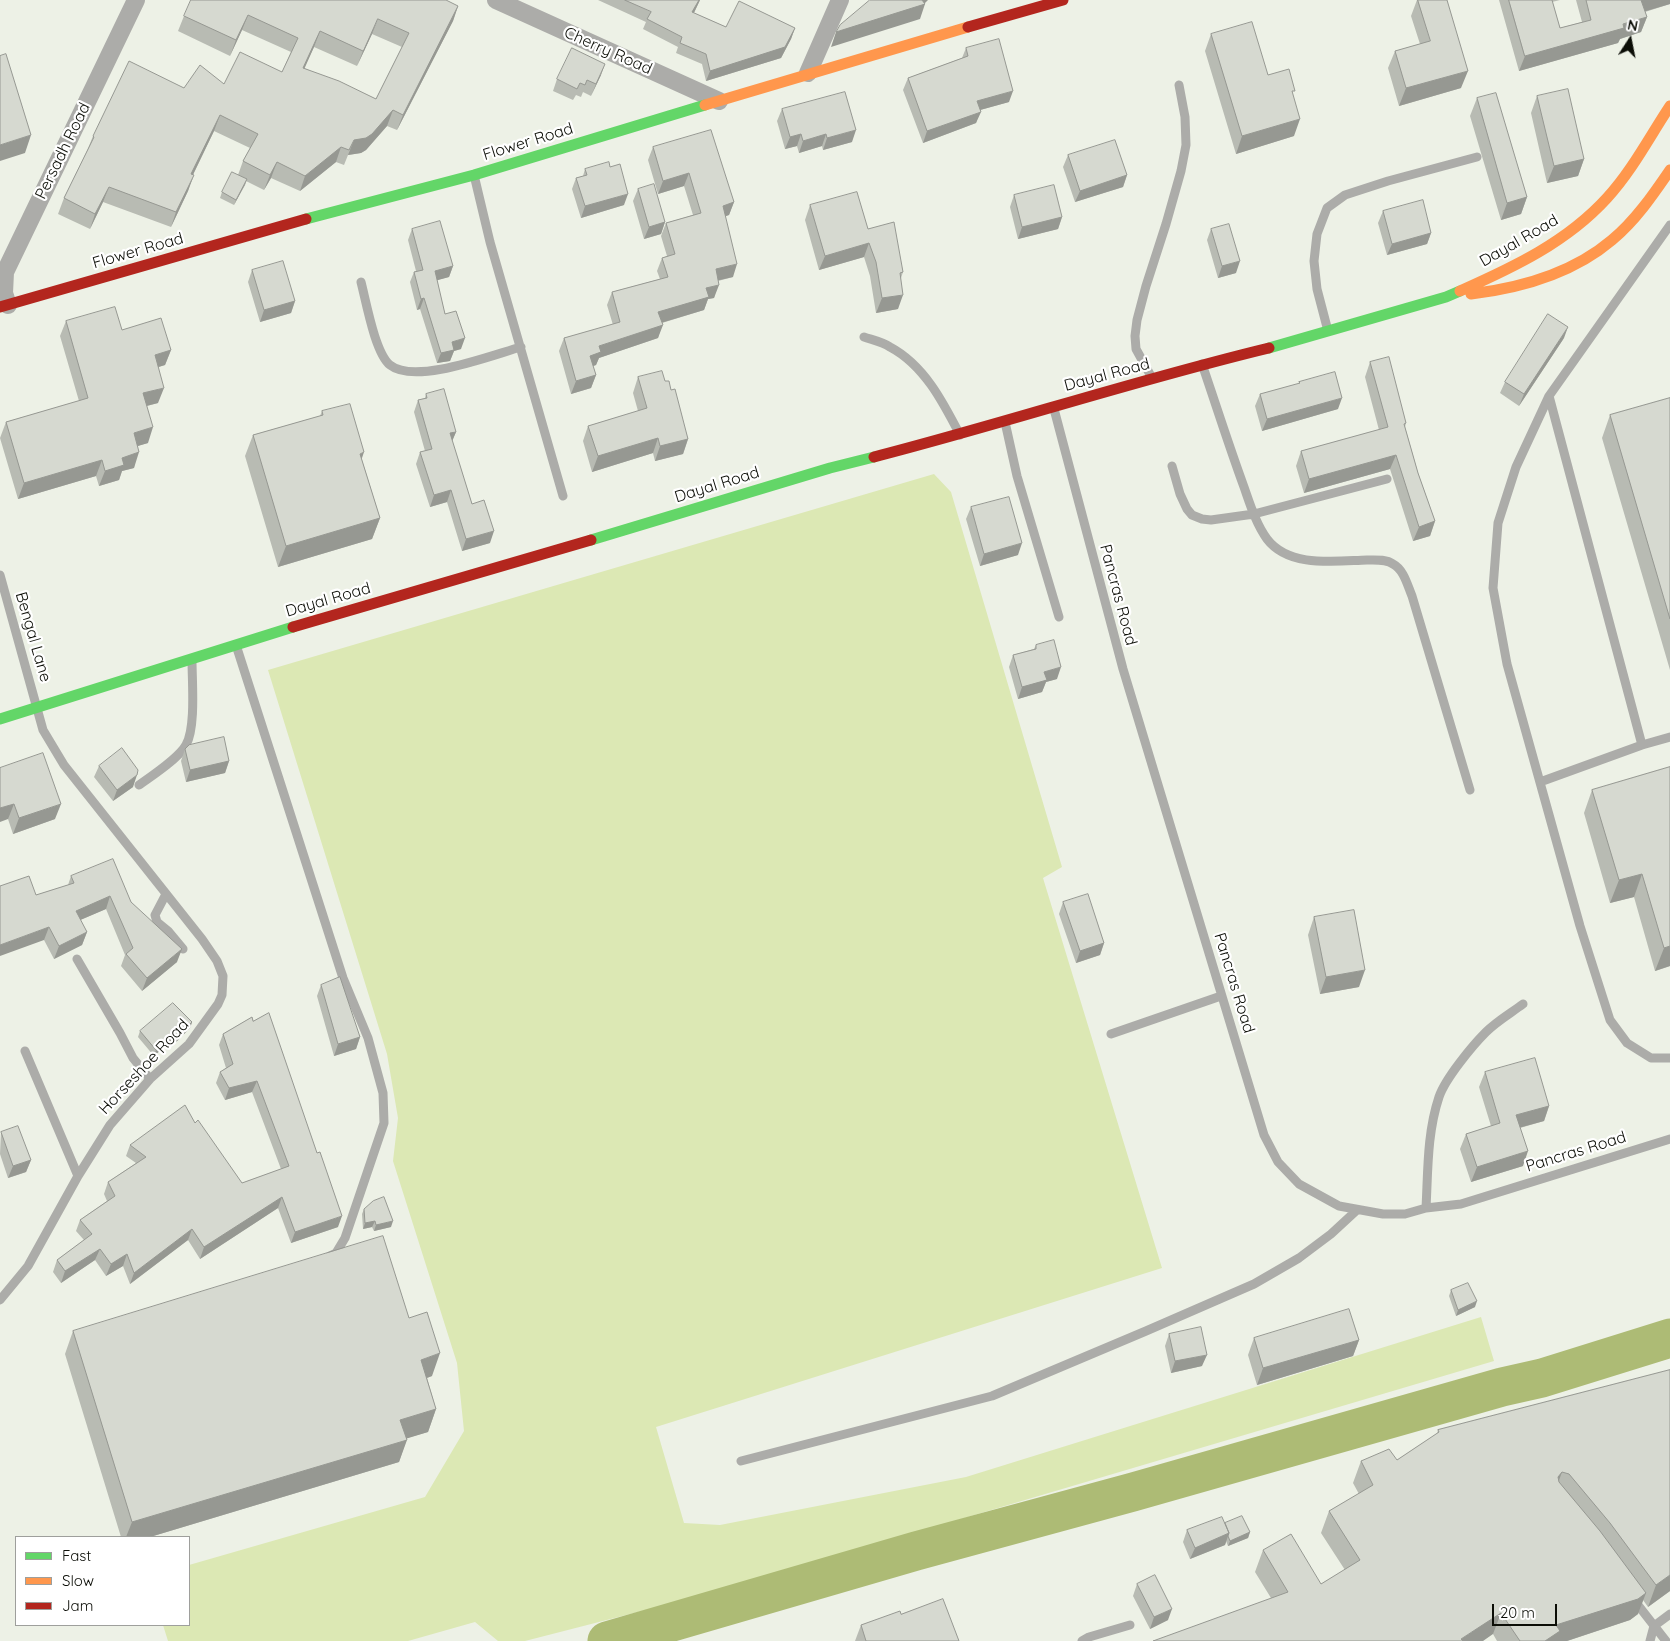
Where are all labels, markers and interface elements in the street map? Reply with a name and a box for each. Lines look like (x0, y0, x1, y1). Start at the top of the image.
north arrow (1605, 15, 1655, 65)
text: N (1626, 15, 1640, 35)
street label: Cherry Road (561, 23, 655, 79)
street label: Persadh Road (31, 100, 95, 202)
street label: Flower Road (480, 119, 576, 165)
street label: Dayal Road (1476, 211, 1562, 271)
street label: Flower Road (90, 229, 186, 273)
street label: Dayal Road (1062, 354, 1152, 396)
street label: Dayal Road (672, 463, 762, 507)
street label: Pancras Road (1095, 542, 1141, 648)
street label: Dayal Road (283, 579, 373, 621)
street label: Bengal Lane (11, 590, 55, 684)
street label: Pancras Road (1210, 931, 1258, 1035)
street label: Horseshoe Road (95, 1015, 193, 1119)
street label: Pancras Road (1524, 1128, 1628, 1176)
legend (15, 1536, 190, 1626)
text: Fast (62, 1546, 91, 1565)
text: Slow (62, 1571, 94, 1590)
scale bar (1495, 1594, 1560, 1626)
text: Jam (62, 1596, 93, 1615)
text: 20 m (1500, 1603, 1535, 1622)

